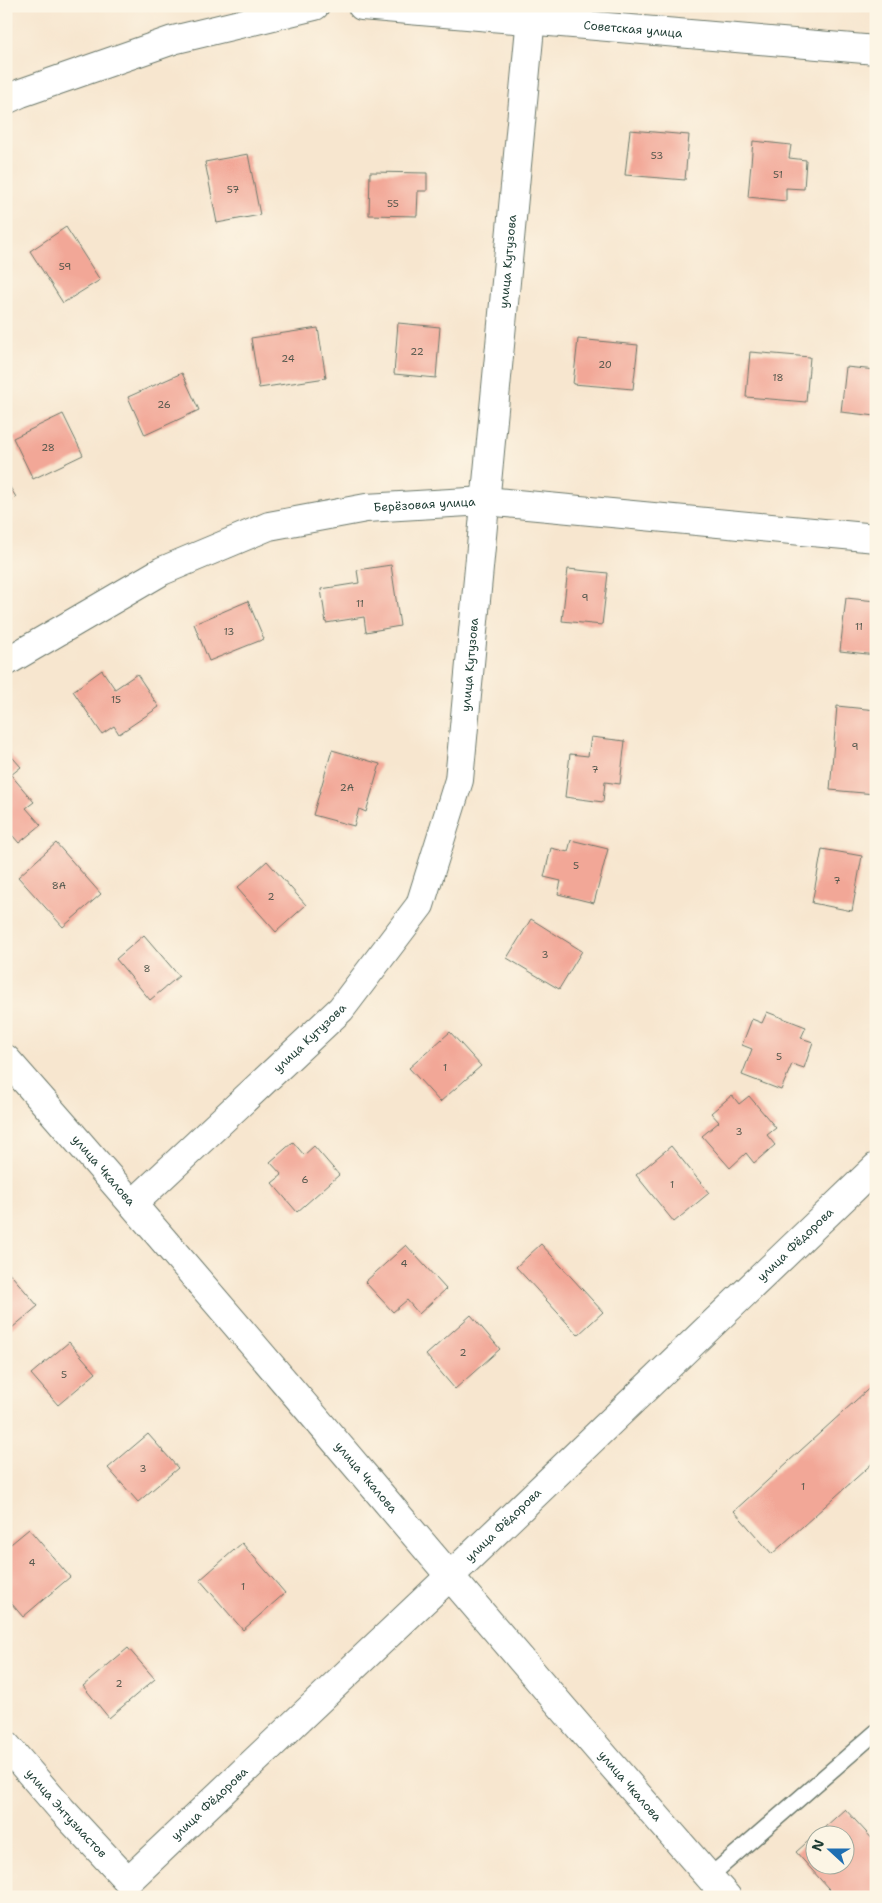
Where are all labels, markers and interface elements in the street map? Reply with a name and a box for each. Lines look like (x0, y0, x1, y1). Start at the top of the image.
street label: Советская улица (583, 17, 684, 41)
house number: 53 (651, 149, 663, 162)
house number: 51 (773, 168, 783, 181)
house number: 57 (227, 183, 239, 196)
house number: 55 (387, 197, 399, 210)
street label: улица Кутузова (496, 213, 520, 309)
house number: 59 (59, 260, 71, 273)
house number: 22 (410, 345, 424, 358)
house number: 24 (281, 352, 295, 365)
house number: 20 (598, 358, 612, 371)
house number: 18 (772, 371, 784, 384)
house number: 26 (157, 398, 171, 411)
house number: 28 (41, 441, 55, 454)
street label: Берёзовая улица (373, 494, 476, 516)
house number: 9 (582, 591, 589, 604)
house number: 11 (356, 597, 364, 610)
street label: улица Кутузова (457, 617, 482, 712)
house number: 11 (855, 620, 863, 633)
house number: 13 (224, 625, 234, 638)
house number: 15 (111, 693, 121, 706)
house number: 9 (852, 740, 859, 753)
house number: 7 (592, 763, 599, 776)
house number: 2А (340, 781, 354, 794)
house number: 5 (573, 859, 579, 872)
house number: 7 (834, 874, 841, 887)
house number: 8А (52, 879, 66, 892)
house number: 2 (268, 890, 275, 903)
house number: 3 (542, 948, 549, 961)
house number: 8 (144, 962, 151, 975)
street label: улица Кутузова (270, 1000, 350, 1076)
house number: 5 (776, 1050, 782, 1063)
house number: 1 (443, 1061, 447, 1074)
house number: 3 (736, 1125, 743, 1138)
street label: улица Чкалова (68, 1132, 139, 1210)
house number: 6 (302, 1173, 309, 1186)
house number: 1 (670, 1178, 674, 1191)
street label: улица Фёдорова (754, 1204, 837, 1285)
house number: 4 (401, 1257, 408, 1270)
house number: 2 (460, 1346, 467, 1359)
house number: 5 (61, 1368, 67, 1381)
street label: улица Чкалова (331, 1438, 401, 1517)
house number: 3 (140, 1462, 147, 1475)
house number: 1 (801, 1480, 805, 1493)
street label: улица Фёдорова (462, 1484, 545, 1565)
house number: 4 (29, 1556, 36, 1569)
house number: 1 (241, 1580, 245, 1593)
house number: 2 (116, 1677, 123, 1690)
street label: улица Чкалова (595, 1747, 665, 1825)
street label: улица Фёдорова (168, 1763, 252, 1844)
street label: улица Энтузиастов (22, 1765, 110, 1861)
north arrow (804, 1826, 854, 1876)
text: N (807, 1837, 828, 1854)

